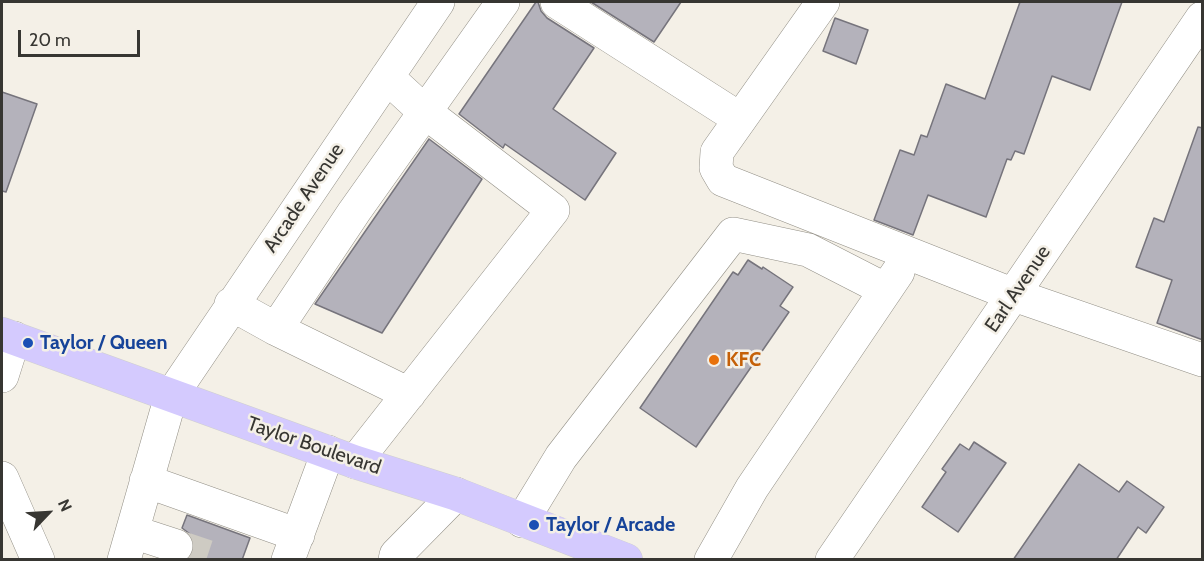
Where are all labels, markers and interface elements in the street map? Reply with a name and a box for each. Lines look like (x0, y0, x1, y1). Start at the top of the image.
scale bar (21, 18, 142, 56)
text: 20 m (29, 29, 71, 51)
street label: Arcade Avenue (259, 139, 349, 257)
street label: Earl Avenue (980, 241, 1056, 337)
place label: Taylor / Queen (40, 331, 167, 355)
marker: Taylor / Queen (21, 336, 35, 350)
place label: KFC (726, 348, 761, 372)
marker: KFC (707, 353, 721, 367)
street label: Taylor Boulevard (244, 412, 384, 480)
north arrow (18, 483, 78, 543)
text: N (54, 496, 76, 514)
place label: Taylor / Arcade (546, 513, 675, 537)
marker: Taylor / Arcade (527, 518, 541, 532)

